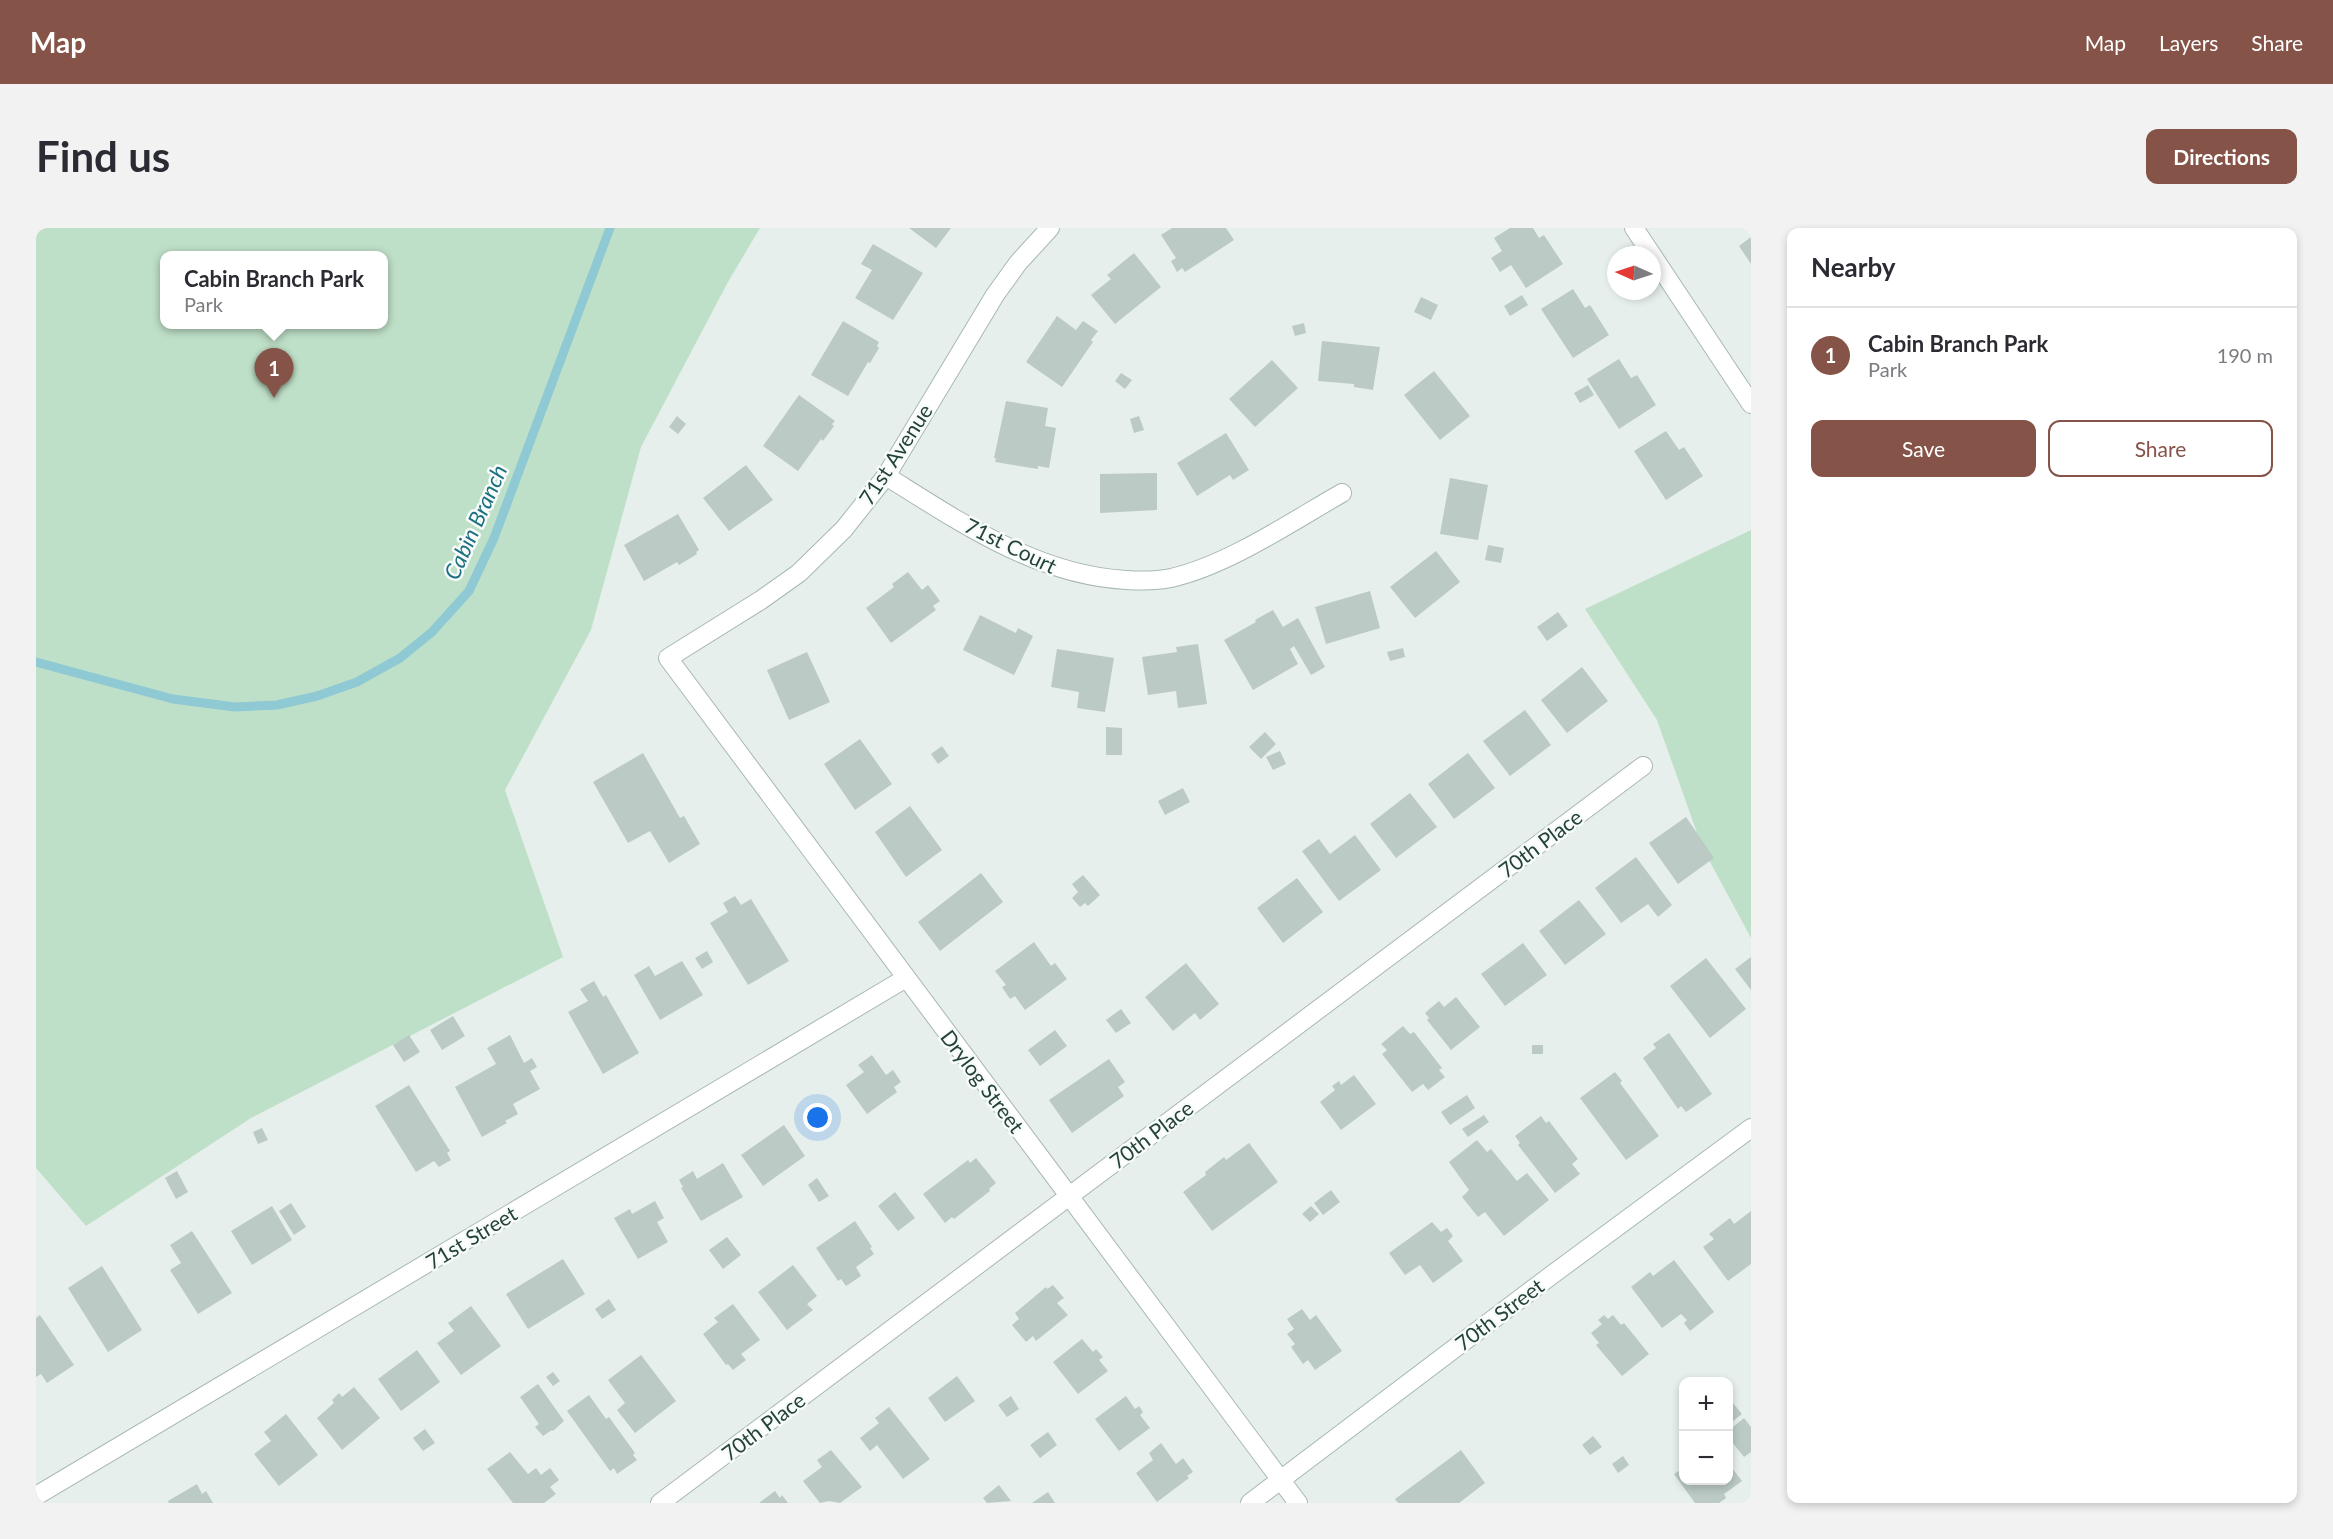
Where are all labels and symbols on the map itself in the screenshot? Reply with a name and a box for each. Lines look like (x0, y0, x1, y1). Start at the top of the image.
north arrow (1607, 246, 1661, 300)
pin: 1 (254, 348, 294, 398)
street label: 71st Avenue (853, 399, 937, 509)
water label: Cabin Branch (438, 460, 512, 584)
street label: 71st Court (961, 512, 1061, 578)
street label: 70th Place (1493, 804, 1587, 882)
street label: Drylog Street (936, 1025, 1030, 1138)
street label: 70th Place (1104, 1095, 1198, 1173)
your location (803, 1103, 832, 1132)
street label: 71st Street (421, 1200, 521, 1274)
street label: 70th Street (1450, 1272, 1549, 1355)
street label: 70th Place (716, 1387, 810, 1465)

